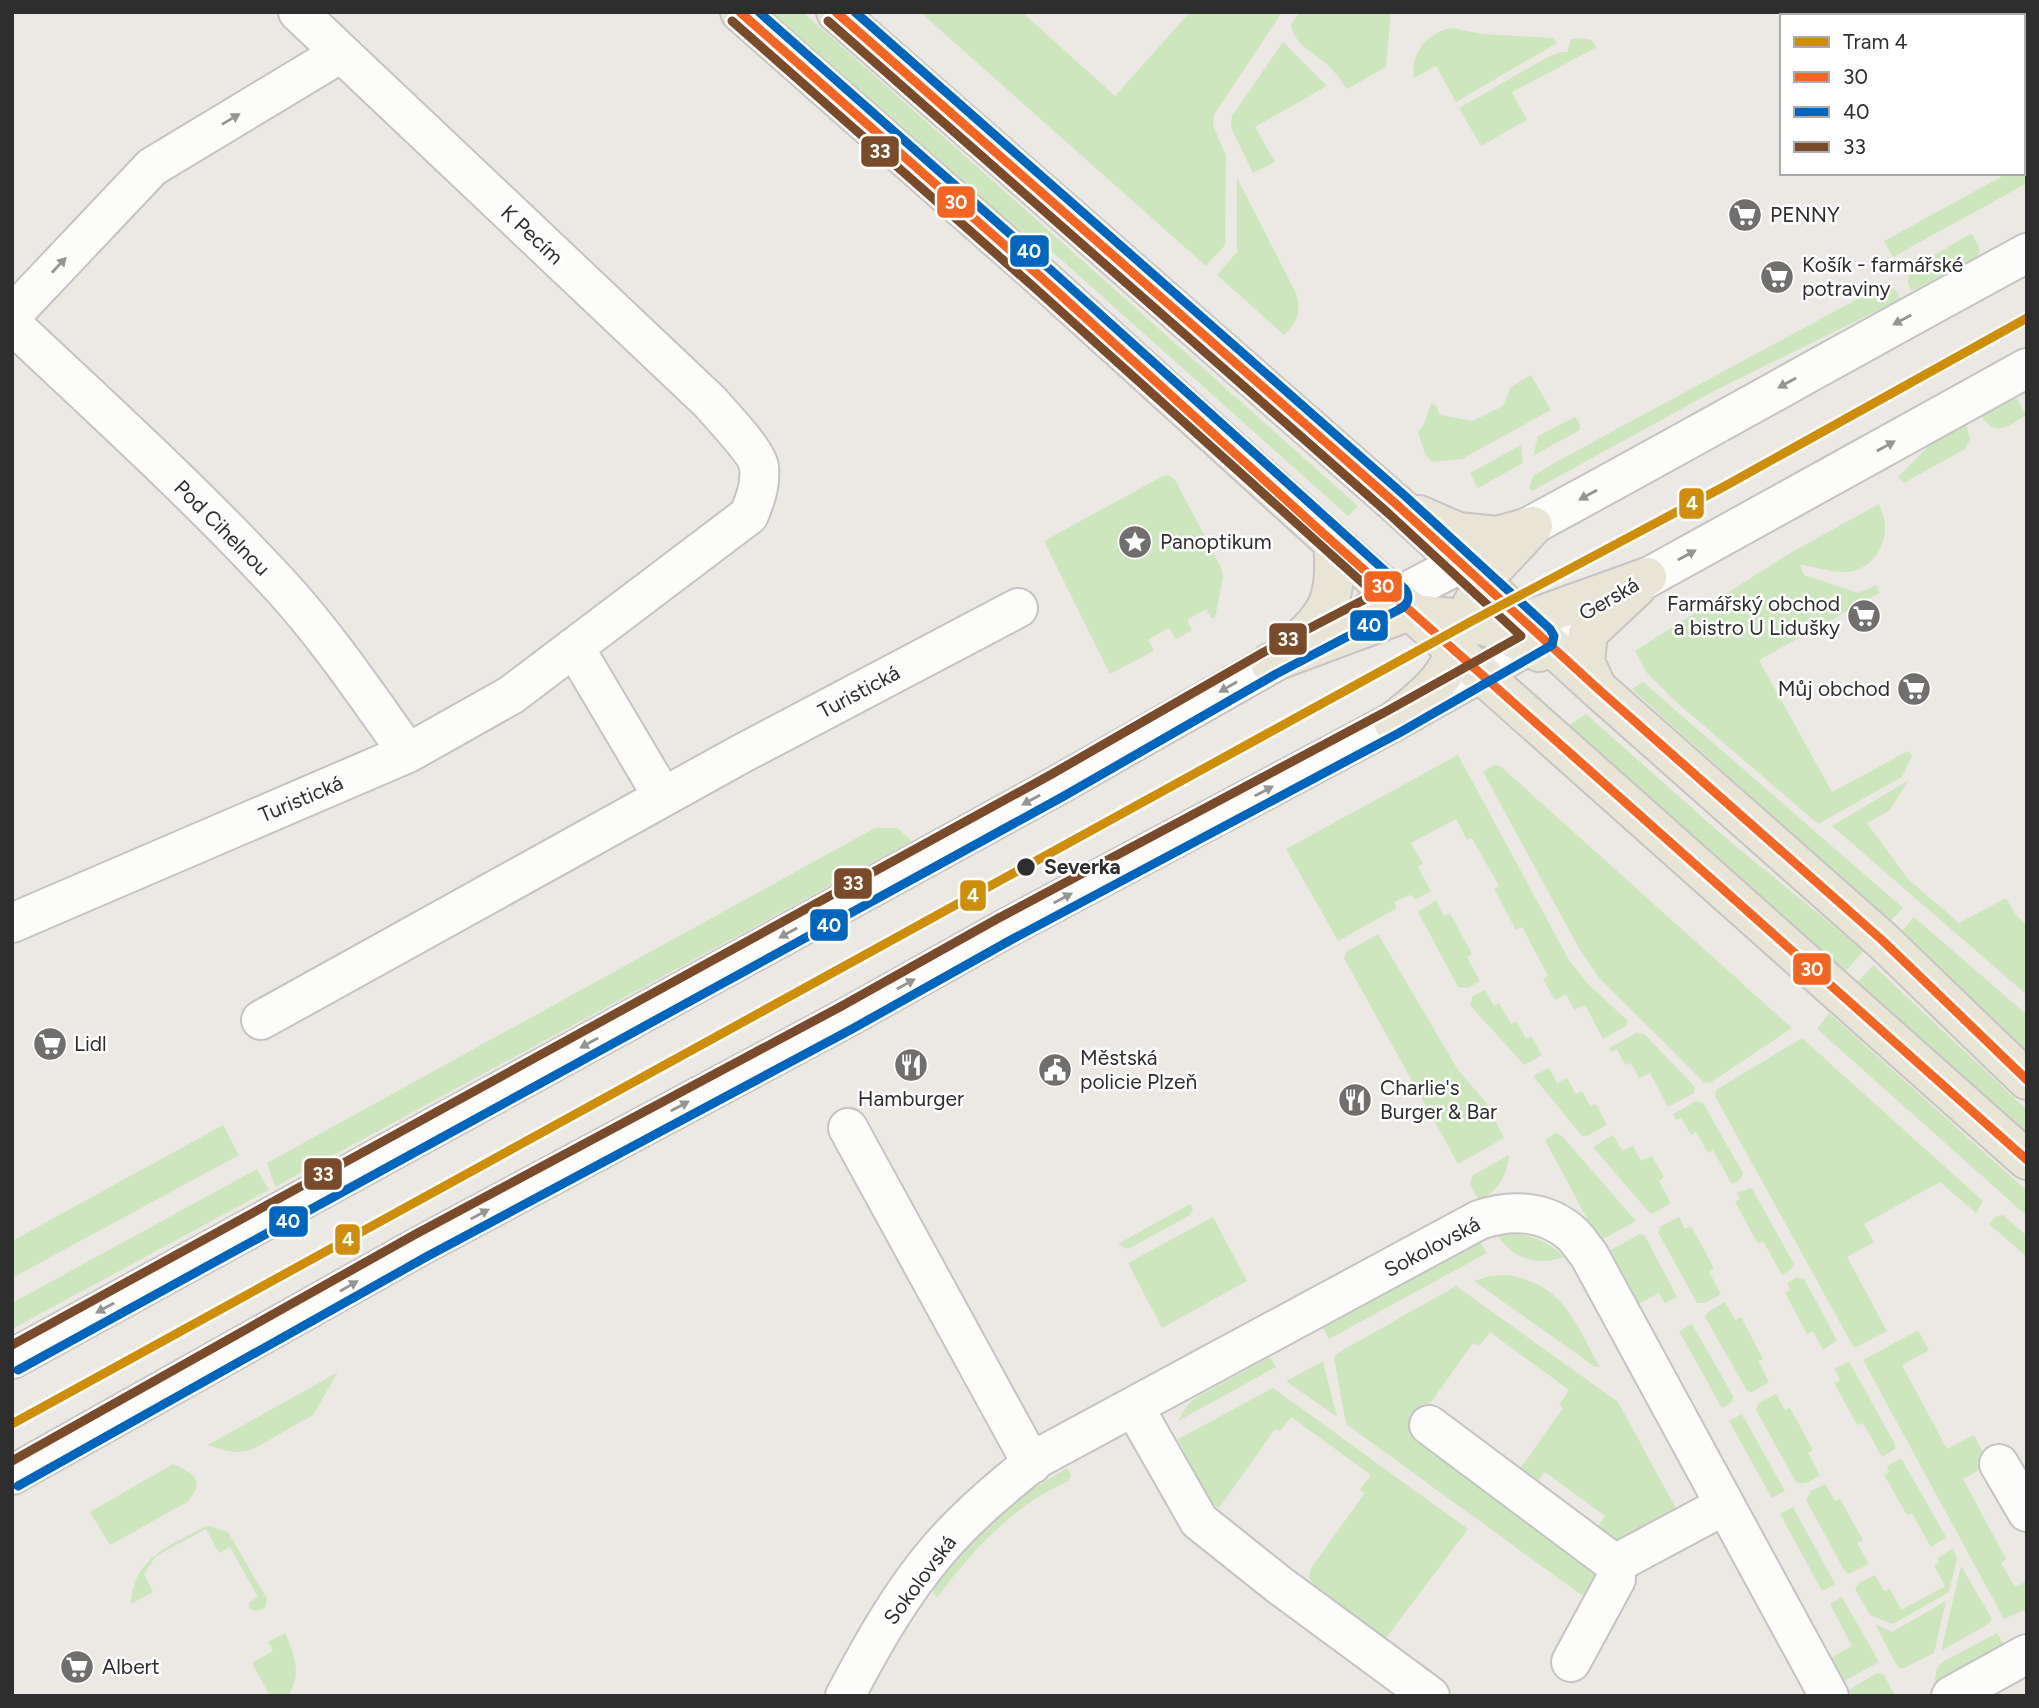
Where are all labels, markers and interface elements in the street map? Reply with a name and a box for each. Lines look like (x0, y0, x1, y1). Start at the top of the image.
legend (1780, 14, 2025, 175)
text: Tram 4 (1843, 29, 1908, 54)
text: 30 (1843, 64, 1868, 89)
text: 40 (1843, 99, 1870, 124)
one-way arrow (222, 113, 241, 126)
text: 33 (1843, 134, 1866, 159)
line badge: 33 (860, 135, 900, 168)
text: 33 (869, 140, 891, 163)
line badge: 30 (936, 185, 976, 219)
text: 30 (945, 191, 967, 214)
supermarket icon: PENNY (1726, 196, 1764, 234)
street label: K Pecím (496, 200, 568, 270)
place label: PENNY (1770, 202, 1840, 227)
line badge: 40 (1009, 234, 1050, 268)
text: 40 (1017, 240, 1041, 263)
place label: Košík - farmářské potraviny (1802, 252, 1963, 301)
one-way arrow (51, 257, 67, 274)
supermarket icon: Košík - farmářské potraviny (1758, 258, 1796, 296)
one-way arrow (1892, 314, 1912, 326)
one-way arrow (1777, 377, 1796, 389)
one-way arrow (1876, 440, 1896, 452)
street label: Pod Cihelnou (169, 475, 275, 581)
line badge: 4 (1678, 487, 1705, 520)
one-way arrow (1579, 489, 1598, 501)
text: 4 (1686, 492, 1698, 515)
place icon: Panoptikum (1116, 523, 1154, 561)
place label: Panoptikum (1160, 529, 1272, 554)
one-way arrow (1677, 550, 1697, 562)
line badge: 30 (1363, 570, 1403, 603)
street label: Gerská (1574, 571, 1643, 626)
text: 30 (1372, 575, 1394, 598)
place label: Farmářský obchod a bistro U Lidušky (1667, 591, 1840, 640)
supermarket icon: Farmářský obchod a bistro U Lidušky (1845, 597, 1883, 635)
line badge: 40 (1349, 609, 1389, 642)
text: 40 (1357, 614, 1381, 637)
line badge: 33 (1268, 622, 1308, 656)
text: 33 (1277, 628, 1299, 651)
street label: Turistická (814, 660, 904, 723)
supermarket icon: Můj obchod (1895, 670, 1933, 708)
place label: Můj obchod (1778, 676, 1890, 701)
one-way arrow (1218, 681, 1238, 693)
street label: Turistická (255, 770, 347, 827)
one-way arrow (1254, 785, 1274, 797)
one-way arrow (1021, 794, 1040, 806)
place label: Severka (1044, 854, 1121, 879)
marker: Severka (1015, 856, 1037, 878)
line badge: 33 (833, 867, 873, 900)
text: 33 (842, 872, 864, 895)
line badge: 4 (959, 879, 987, 912)
text: 4 (967, 884, 979, 907)
one-way arrow (1053, 892, 1073, 904)
line badge: 40 (809, 908, 849, 942)
text: 40 (817, 914, 841, 937)
one-way arrow (779, 927, 798, 939)
line badge: 30 (1792, 952, 1832, 986)
text: 30 (1801, 958, 1823, 981)
one-way arrow (896, 978, 915, 990)
supermarket icon: Lidl (31, 1025, 69, 1063)
place label: Lidl (74, 1031, 107, 1056)
one-way arrow (579, 1037, 599, 1049)
place label: Městská policie Plzeň (1080, 1045, 1197, 1094)
restaurant icon: Hamburger (892, 1046, 930, 1084)
public building icon: Městská policie Plzeň (1036, 1051, 1074, 1089)
place label: Charlie's Burger & Bar (1380, 1075, 1497, 1124)
restaurant icon: Charlie's Burger & Bar (1336, 1081, 1374, 1119)
place label: Hamburger (858, 1086, 964, 1111)
one-way arrow (671, 1101, 691, 1113)
line badge: 33 (303, 1157, 343, 1191)
text: 33 (312, 1163, 334, 1186)
line badge: 40 (268, 1205, 309, 1238)
one-way arrow (470, 1208, 490, 1220)
text: 40 (276, 1210, 300, 1233)
street label: Sokolovská (1380, 1211, 1484, 1282)
line badge: 4 (334, 1223, 361, 1256)
text: 4 (342, 1228, 354, 1251)
one-way arrow (340, 1280, 359, 1292)
one-way arrow (95, 1302, 115, 1314)
street label: Sokolovská (878, 1530, 961, 1629)
supermarket icon: Albert (58, 1648, 96, 1686)
place label: Albert (102, 1654, 160, 1679)

